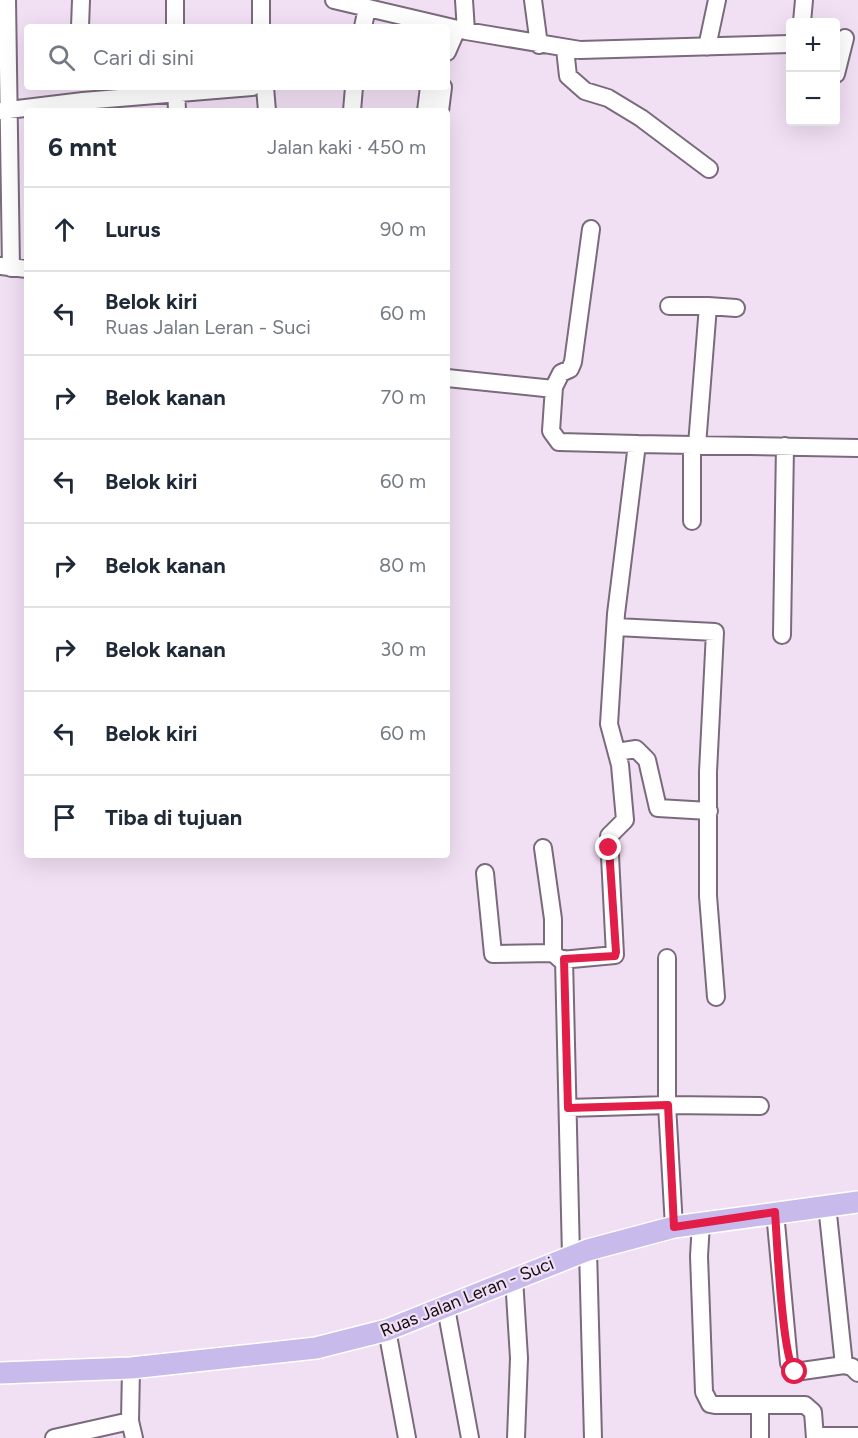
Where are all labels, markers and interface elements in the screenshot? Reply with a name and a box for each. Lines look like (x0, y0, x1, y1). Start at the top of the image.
map controls (786, 18, 840, 126)
button: + (786, 18, 840, 72)
search box (24, 24, 450, 90)
icon: search (45, 41, 78, 74)
text: Cari di sini (93, 44, 194, 71)
button: − (786, 72, 840, 126)
text: 6 mnt (48, 131, 117, 163)
text: Jalan kaki · 450 m (267, 135, 426, 159)
icon: ahead (48, 213, 81, 246)
text: Lurus (105, 216, 160, 243)
text: 90 m (380, 217, 426, 241)
text: Belok kiri (105, 288, 198, 315)
icon: left (48, 297, 81, 330)
text: 60 m (380, 301, 426, 325)
text: Ruas Jalan Leran - Suci (105, 315, 311, 339)
icon: right (48, 381, 81, 414)
text: Belok kanan (105, 384, 226, 411)
text: 70 m (380, 385, 426, 409)
icon: left (48, 465, 81, 498)
text: Belok kiri (105, 468, 198, 495)
text: 60 m (380, 469, 426, 493)
icon: right (48, 549, 81, 582)
text: Belok kanan (105, 552, 226, 579)
text: 80 m (379, 553, 426, 577)
icon: right (48, 633, 81, 666)
text: Belok kanan (105, 636, 226, 663)
text: 30 m (380, 637, 426, 661)
icon: left (48, 717, 81, 750)
text: Belok kiri (105, 720, 198, 747)
text: 60 m (380, 721, 426, 745)
icon: arrive (48, 801, 81, 834)
text: Tiba di tujuan (105, 804, 242, 831)
route end (595, 834, 621, 860)
street label: Ruas Jalan Leran - Suci (377, 1252, 557, 1342)
route start (781, 1358, 807, 1384)

